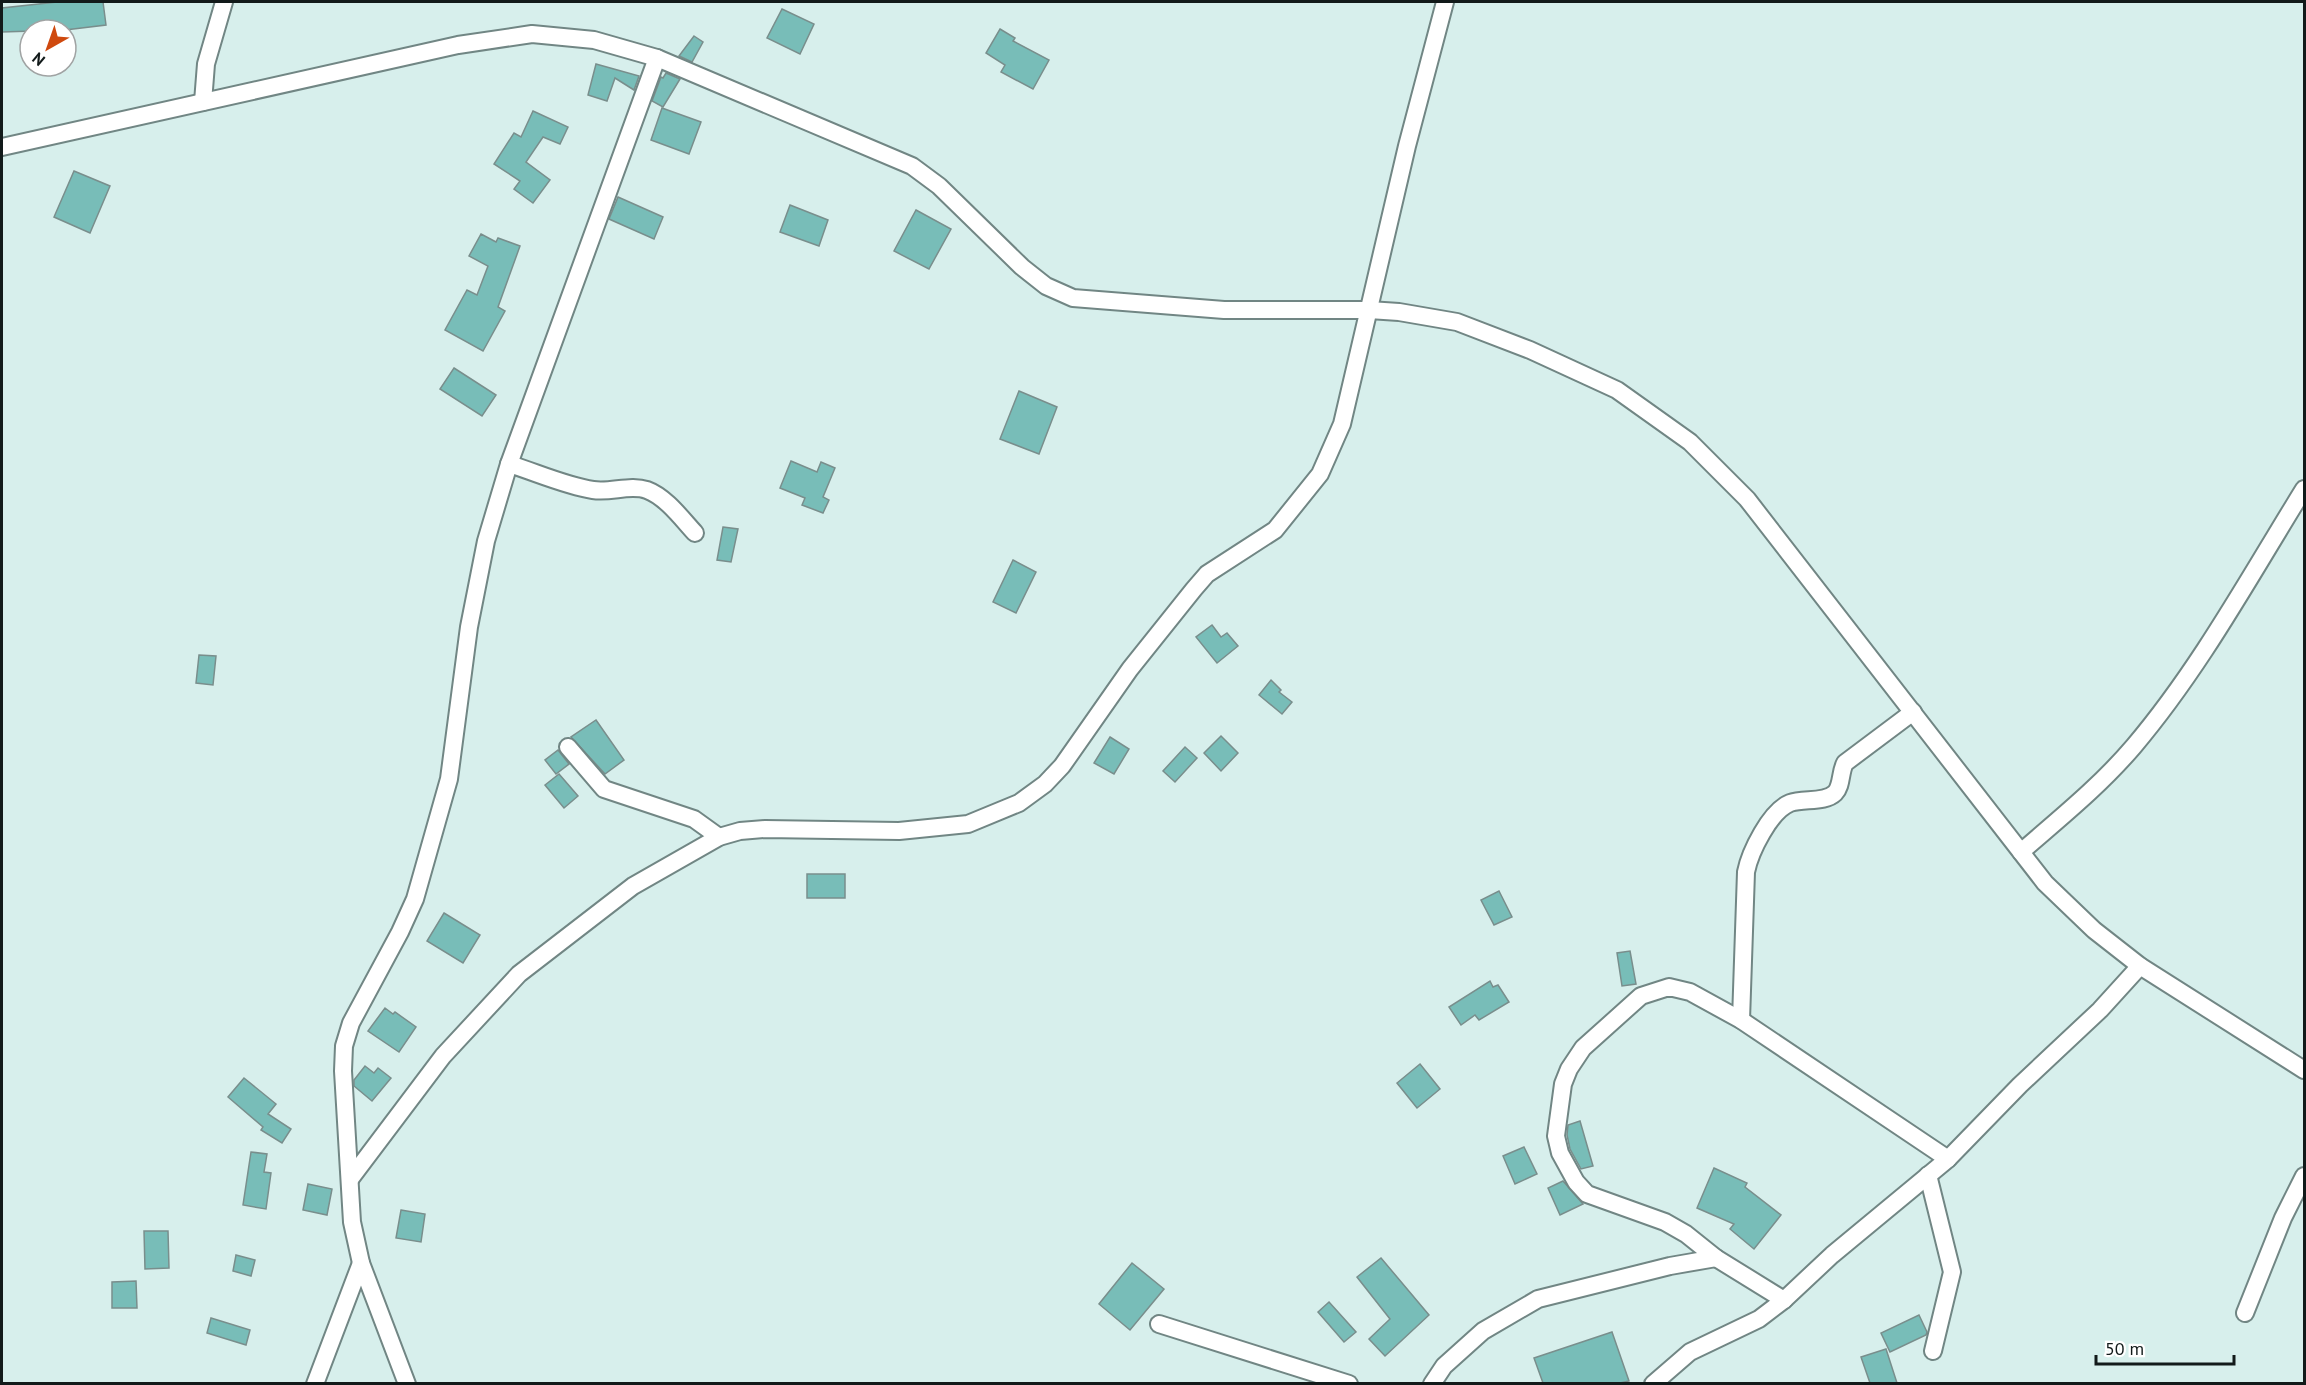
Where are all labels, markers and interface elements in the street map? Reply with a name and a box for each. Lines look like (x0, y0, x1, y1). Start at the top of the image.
north arrow (18, 18, 78, 78)
text: N (28, 48, 49, 71)
scale bar (2096, 1328, 2234, 1366)
text: 50 m (2105, 1337, 2144, 1360)

